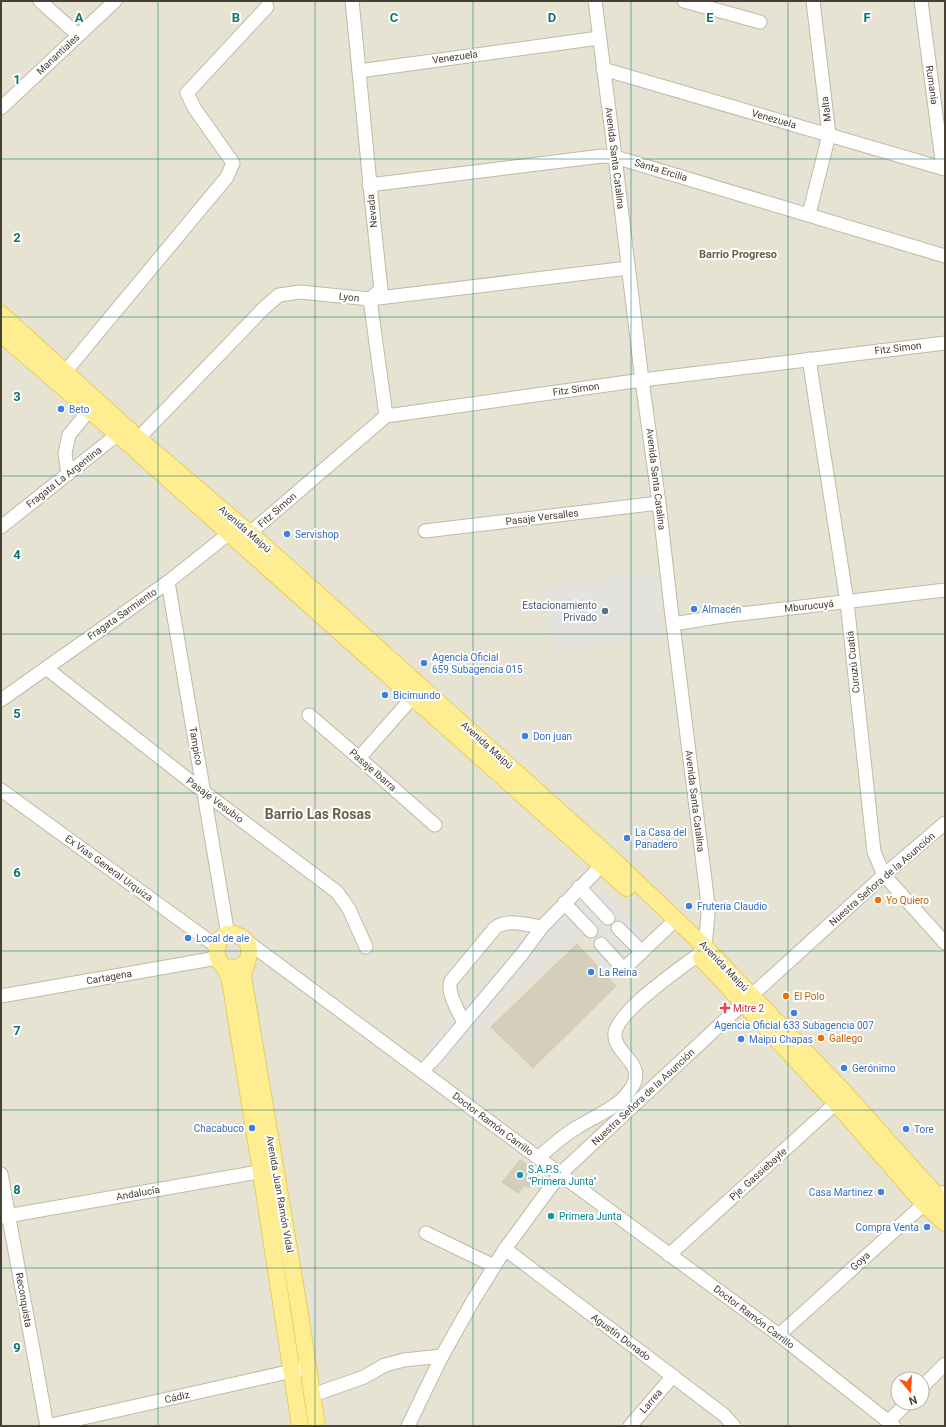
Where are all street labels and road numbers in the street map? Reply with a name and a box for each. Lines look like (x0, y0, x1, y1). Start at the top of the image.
street label: Manantiales (34, 31, 82, 77)
street label: Venezuela (431, 48, 479, 66)
street label: Rumania (924, 65, 940, 105)
street label: Malta (819, 96, 833, 122)
street label: Avenida Santa Catalina (603, 106, 627, 210)
street label: Venezuela (750, 107, 798, 131)
street label: Santa Ercilia (633, 157, 689, 183)
street label: Nevada (365, 194, 379, 228)
street label: Lyon (338, 290, 360, 304)
street label: Fitz Simon (874, 340, 922, 356)
street label: Fitz Simon (552, 380, 600, 398)
street label: Avenida Santa Catalina (644, 427, 668, 531)
street label: Fragata La Argentina (24, 444, 104, 510)
street label: Fitz Simon (256, 490, 298, 530)
street label: Avenida Maipú (217, 503, 273, 555)
street label: Pasaje Versalles (505, 507, 579, 527)
street label: Fragata Sarmiento (85, 586, 159, 642)
street label: Mburucuyá (784, 598, 834, 614)
street label: Curuzú Cuatiá (844, 630, 862, 694)
street label: Avenida Maipú (459, 719, 515, 771)
street label: Tampico (187, 726, 205, 766)
street label: Pasaje Ibarra (347, 747, 399, 793)
street label: Avenida Santa Catalina (683, 749, 707, 853)
street label: Pasaje Vesubio (184, 775, 246, 825)
street label: Nuestra Señora de la Asunción (827, 830, 937, 928)
street label: Ex Vias General Urquiza (63, 833, 155, 903)
street label: Avenida Maipú (697, 939, 751, 993)
street label: Cartagena (85, 968, 133, 986)
street label: Nuestra Señora de la Asunción (589, 1046, 697, 1148)
street label: Doctor Ramón Carrillo (451, 1090, 536, 1158)
street label: Avenida Juan Ramón Vidal (264, 1135, 296, 1253)
street label: Pje. Gassiebayle (727, 1146, 789, 1202)
street label: Andalucía (115, 1184, 161, 1202)
street label: Goya (848, 1249, 872, 1273)
street label: Reconquista (14, 1272, 34, 1328)
street label: Doctor Ramón Carrillo (712, 1283, 797, 1351)
street label: Agustín Donado (589, 1311, 653, 1363)
street label: Larrea (638, 1387, 664, 1415)
street label: Cádiz (164, 1389, 190, 1405)

